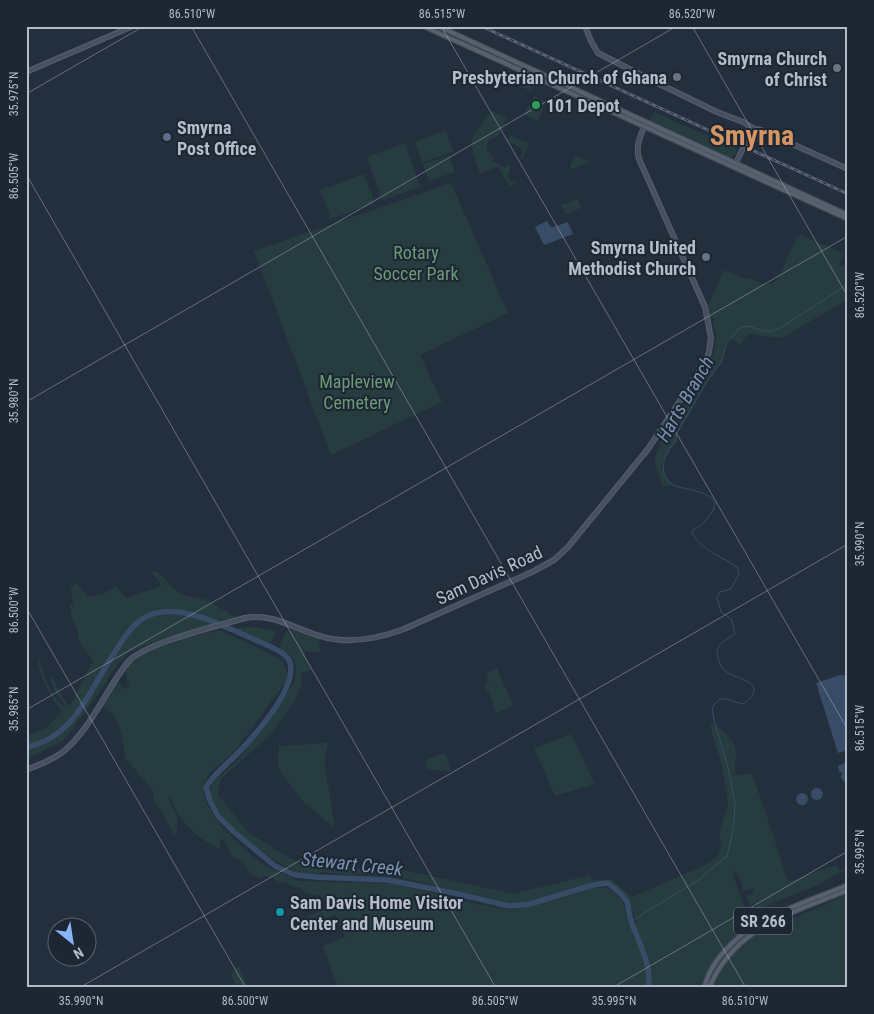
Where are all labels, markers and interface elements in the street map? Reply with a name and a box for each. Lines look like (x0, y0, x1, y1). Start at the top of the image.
text: 86.510°W (169, 7, 215, 21)
text: 86.515°W (419, 7, 465, 21)
text: 86.520°W (669, 7, 715, 21)
place label: Smyrna Church of Christ (718, 48, 827, 90)
marker: Smyrna Church of Christ (831, 62, 843, 74)
place label: Presbyterian Church of Ghana (452, 67, 667, 88)
marker: Presbyterian Church of Ghana (671, 71, 683, 83)
text: 35.975°N (7, 72, 21, 116)
place label: 101 Depot (546, 95, 620, 116)
marker: 101 Depot (530, 99, 542, 111)
place label: Smyrna Post Office (177, 117, 257, 159)
district label: Smyrna (710, 119, 794, 152)
marker: Smyrna Post Office (161, 131, 173, 143)
text: 86.505°W (7, 153, 21, 199)
place label: Smyrna United Methodist Church (568, 237, 696, 279)
park label: Rotary Soccer Park (373, 242, 459, 284)
marker: Smyrna United Methodist Church (700, 251, 712, 263)
text: 86.520°W (853, 272, 867, 318)
water label: Harts Branch (651, 352, 719, 446)
park label: Mapleview Cemetery (319, 371, 395, 413)
text: 35.980°N (7, 379, 21, 423)
text: 35.990°N (853, 522, 867, 566)
street label: Sam Davis Road (433, 541, 545, 609)
text: 86.500°W (7, 587, 21, 633)
text: 35.985°N (7, 687, 21, 731)
text: 86.515°W (853, 705, 867, 751)
text: 35.995°N (853, 830, 867, 874)
water label: Stewart Creek (300, 847, 404, 881)
place label: Sam Davis Home Visitor Center and Museum (290, 892, 463, 934)
marker: Sam Davis Home Visitor Center and Museum (274, 906, 286, 918)
road number: SR 266 (734, 908, 792, 934)
north arrow (48, 916, 98, 966)
text: N (71, 944, 86, 962)
text: 35.990°N (59, 994, 103, 1008)
text: 86.500°W (222, 994, 268, 1008)
text: 86.505°W (472, 994, 518, 1008)
text: 35.995°N (592, 994, 636, 1008)
text: 86.510°W (722, 994, 768, 1008)

